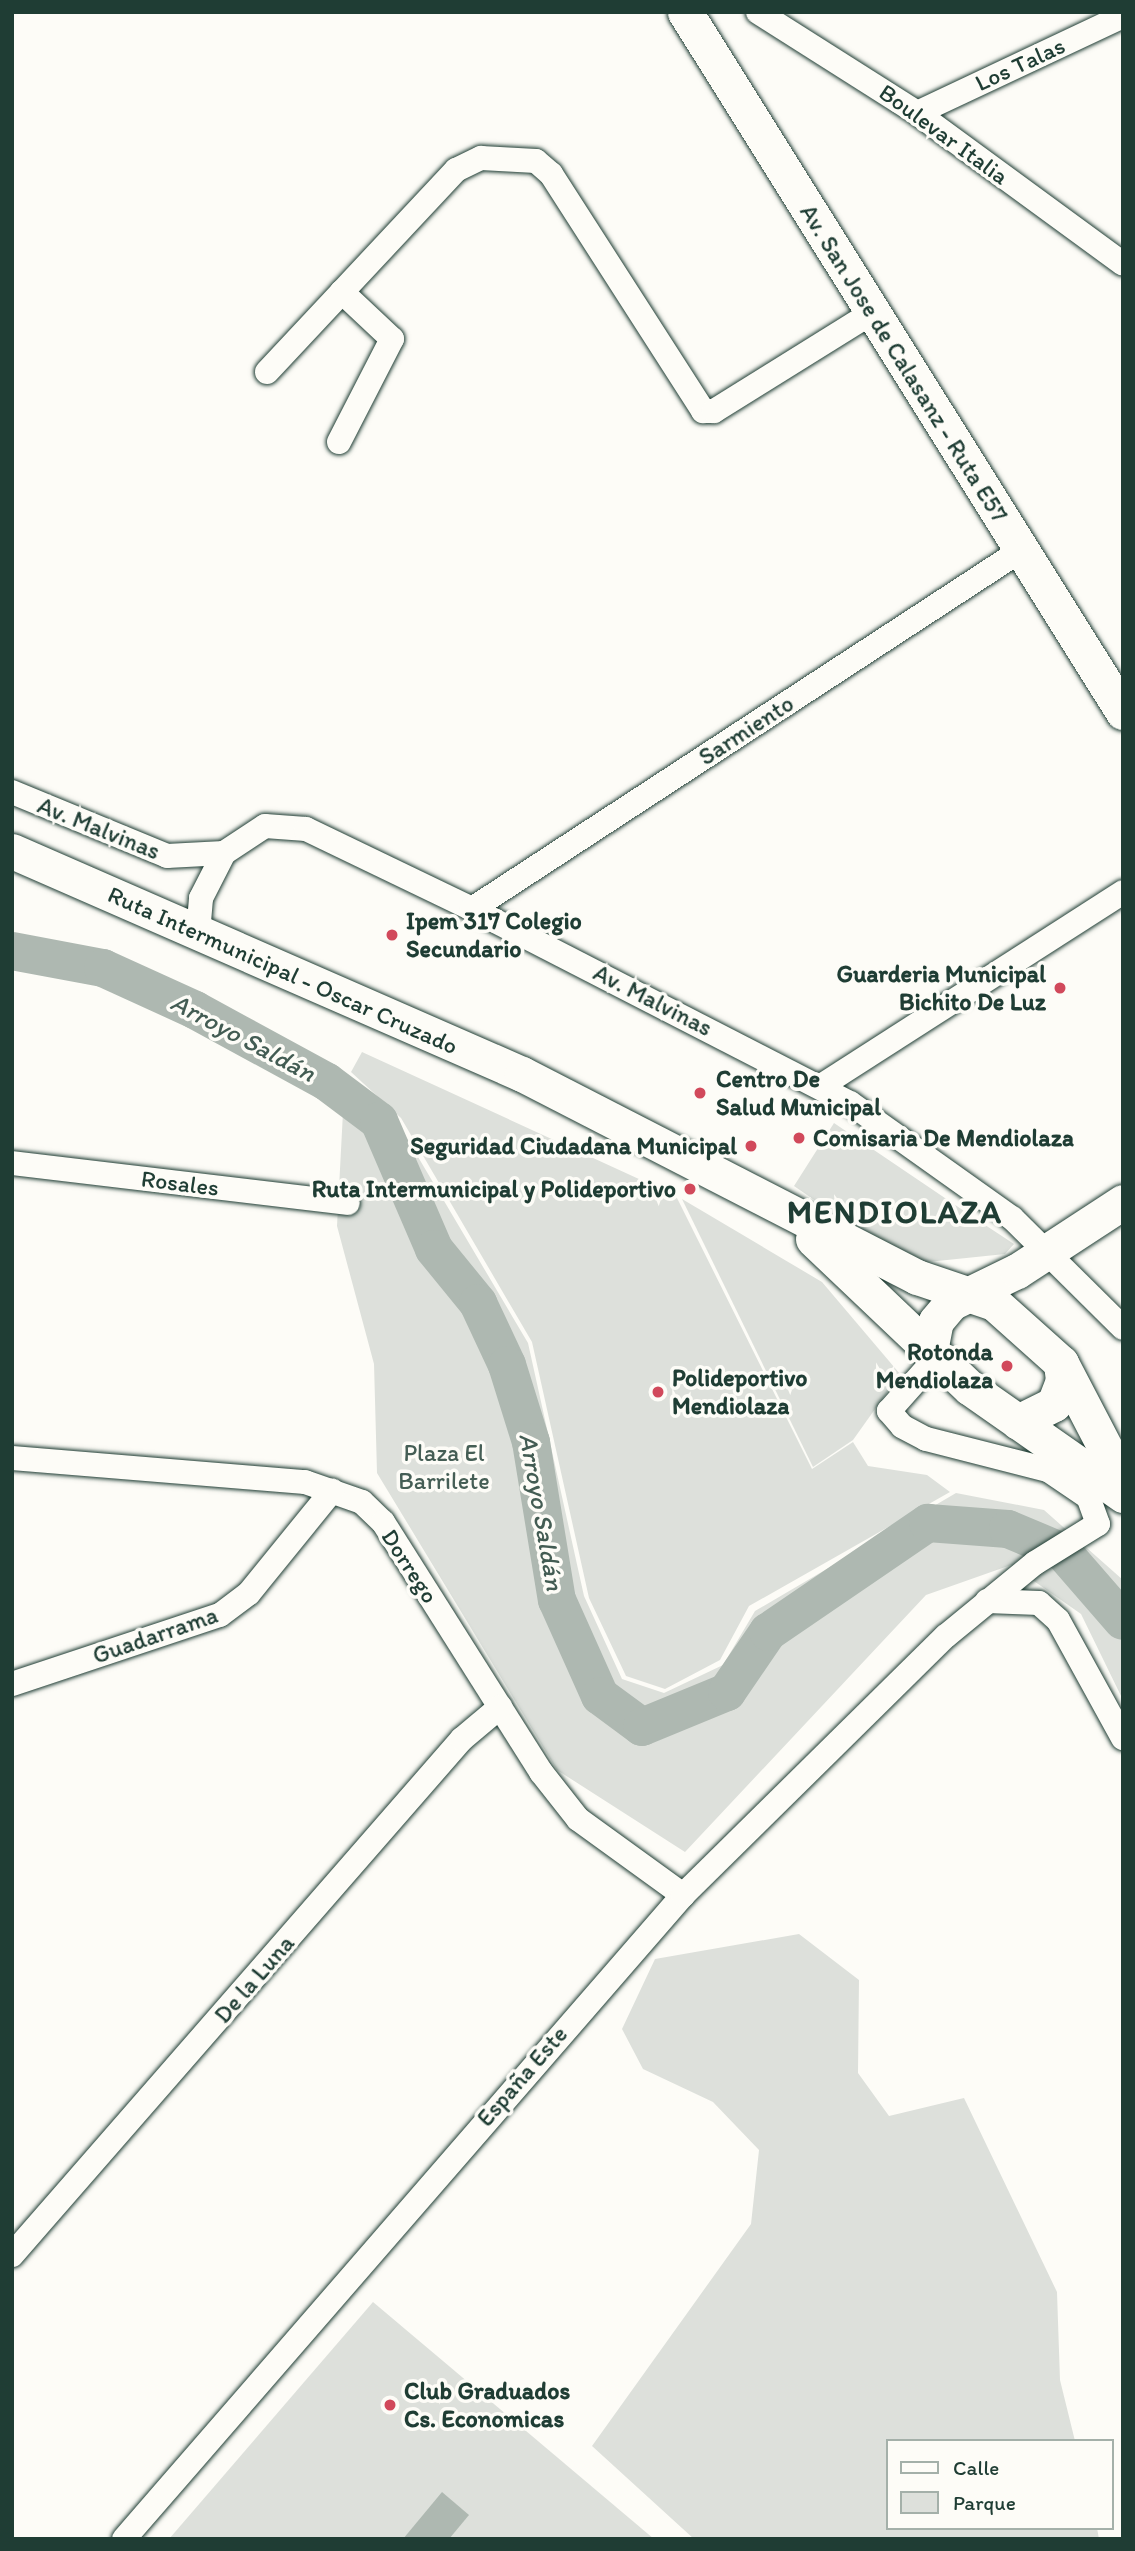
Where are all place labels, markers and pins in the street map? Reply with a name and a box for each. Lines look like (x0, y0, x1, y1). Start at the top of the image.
place label: Ipem 317 Colegio Secundario (406, 907, 582, 963)
marker: Ipem 317 Colegio Secundario (384, 927, 400, 943)
place label: Guarderia Municipal Bichito De Luz (837, 960, 1046, 1016)
marker: Guarderia Municipal Bichito De Luz (1052, 980, 1068, 996)
place label: Centro De Salud Municipal (716, 1065, 881, 1121)
marker: Centro De Salud Municipal (690, 1083, 710, 1103)
place label: Comisaria De Mendiolaza (813, 1124, 1073, 1152)
marker: Comisaria De Mendiolaza (791, 1130, 807, 1146)
place label: Seguridad Ciudadana Municipal (410, 1132, 737, 1160)
marker: Seguridad Ciudadana Municipal (743, 1138, 759, 1154)
place label: Ruta Intermunicipal y Polideportivo (311, 1175, 676, 1203)
marker: Ruta Intermunicipal y Polideportivo (682, 1181, 698, 1197)
place label: Rotonda Mendiolaza (876, 1338, 993, 1394)
marker: Rotonda Mendiolaza (999, 1358, 1015, 1374)
place label: Polideportivo Mendiolaza (672, 1364, 808, 1420)
marker: Polideportivo Mendiolaza (650, 1384, 666, 1400)
place label: Club Graduados Cs. Economicas (404, 2377, 570, 2433)
marker: Club Graduados Cs. Economicas (382, 2397, 398, 2413)

